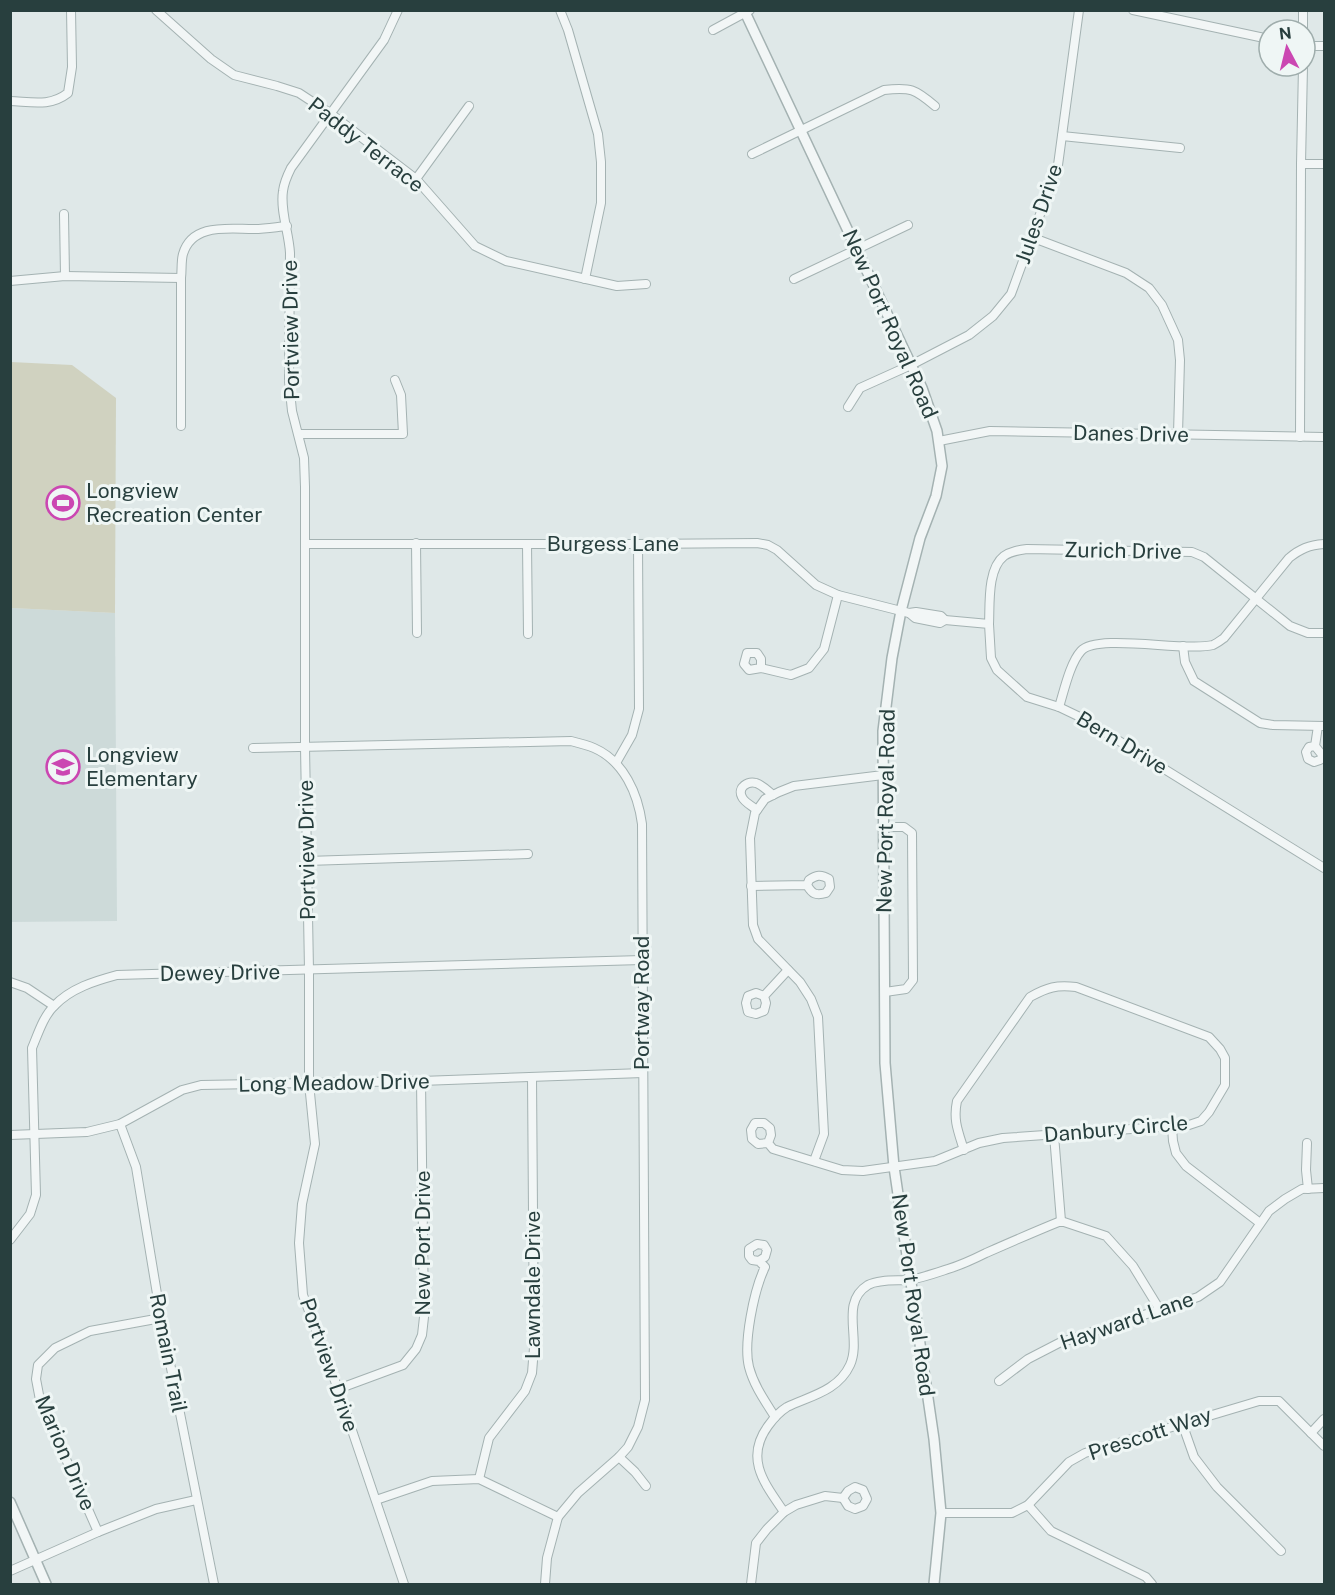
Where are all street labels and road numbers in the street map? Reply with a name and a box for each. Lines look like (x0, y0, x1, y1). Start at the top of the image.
street label: Paddy Terrace (303, 92, 429, 198)
street label: Jules Drive (1010, 161, 1067, 267)
street label: New Port Royal Road (837, 225, 943, 422)
street label: Portview Drive (277, 260, 304, 400)
street label: Danes Drive (1073, 420, 1189, 447)
street label: Burgess Lane (547, 531, 679, 556)
street label: Zurich Drive (1064, 537, 1182, 564)
street label: Bern Drive (1072, 706, 1172, 779)
street label: New Port Royal Road (871, 709, 900, 913)
street label: Portview Drive (293, 780, 320, 920)
street label: Portway Road (629, 936, 654, 1070)
street label: Dewey Drive (159, 959, 281, 986)
street label: Long Meadow Drive (238, 1068, 430, 1097)
street label: Danbury Circle (1043, 1110, 1189, 1147)
street label: New Port Drive (410, 1170, 435, 1316)
street label: New Port Royal Road (887, 1192, 940, 1398)
street label: Lawndale Drive (520, 1211, 545, 1359)
street label: Hayward Lane (1057, 1286, 1197, 1355)
street label: Romain Trail (145, 1291, 192, 1415)
street label: Portview Drive (295, 1294, 364, 1435)
street label: Marion Drive (30, 1391, 101, 1514)
street label: Prescott Way (1085, 1402, 1215, 1465)

